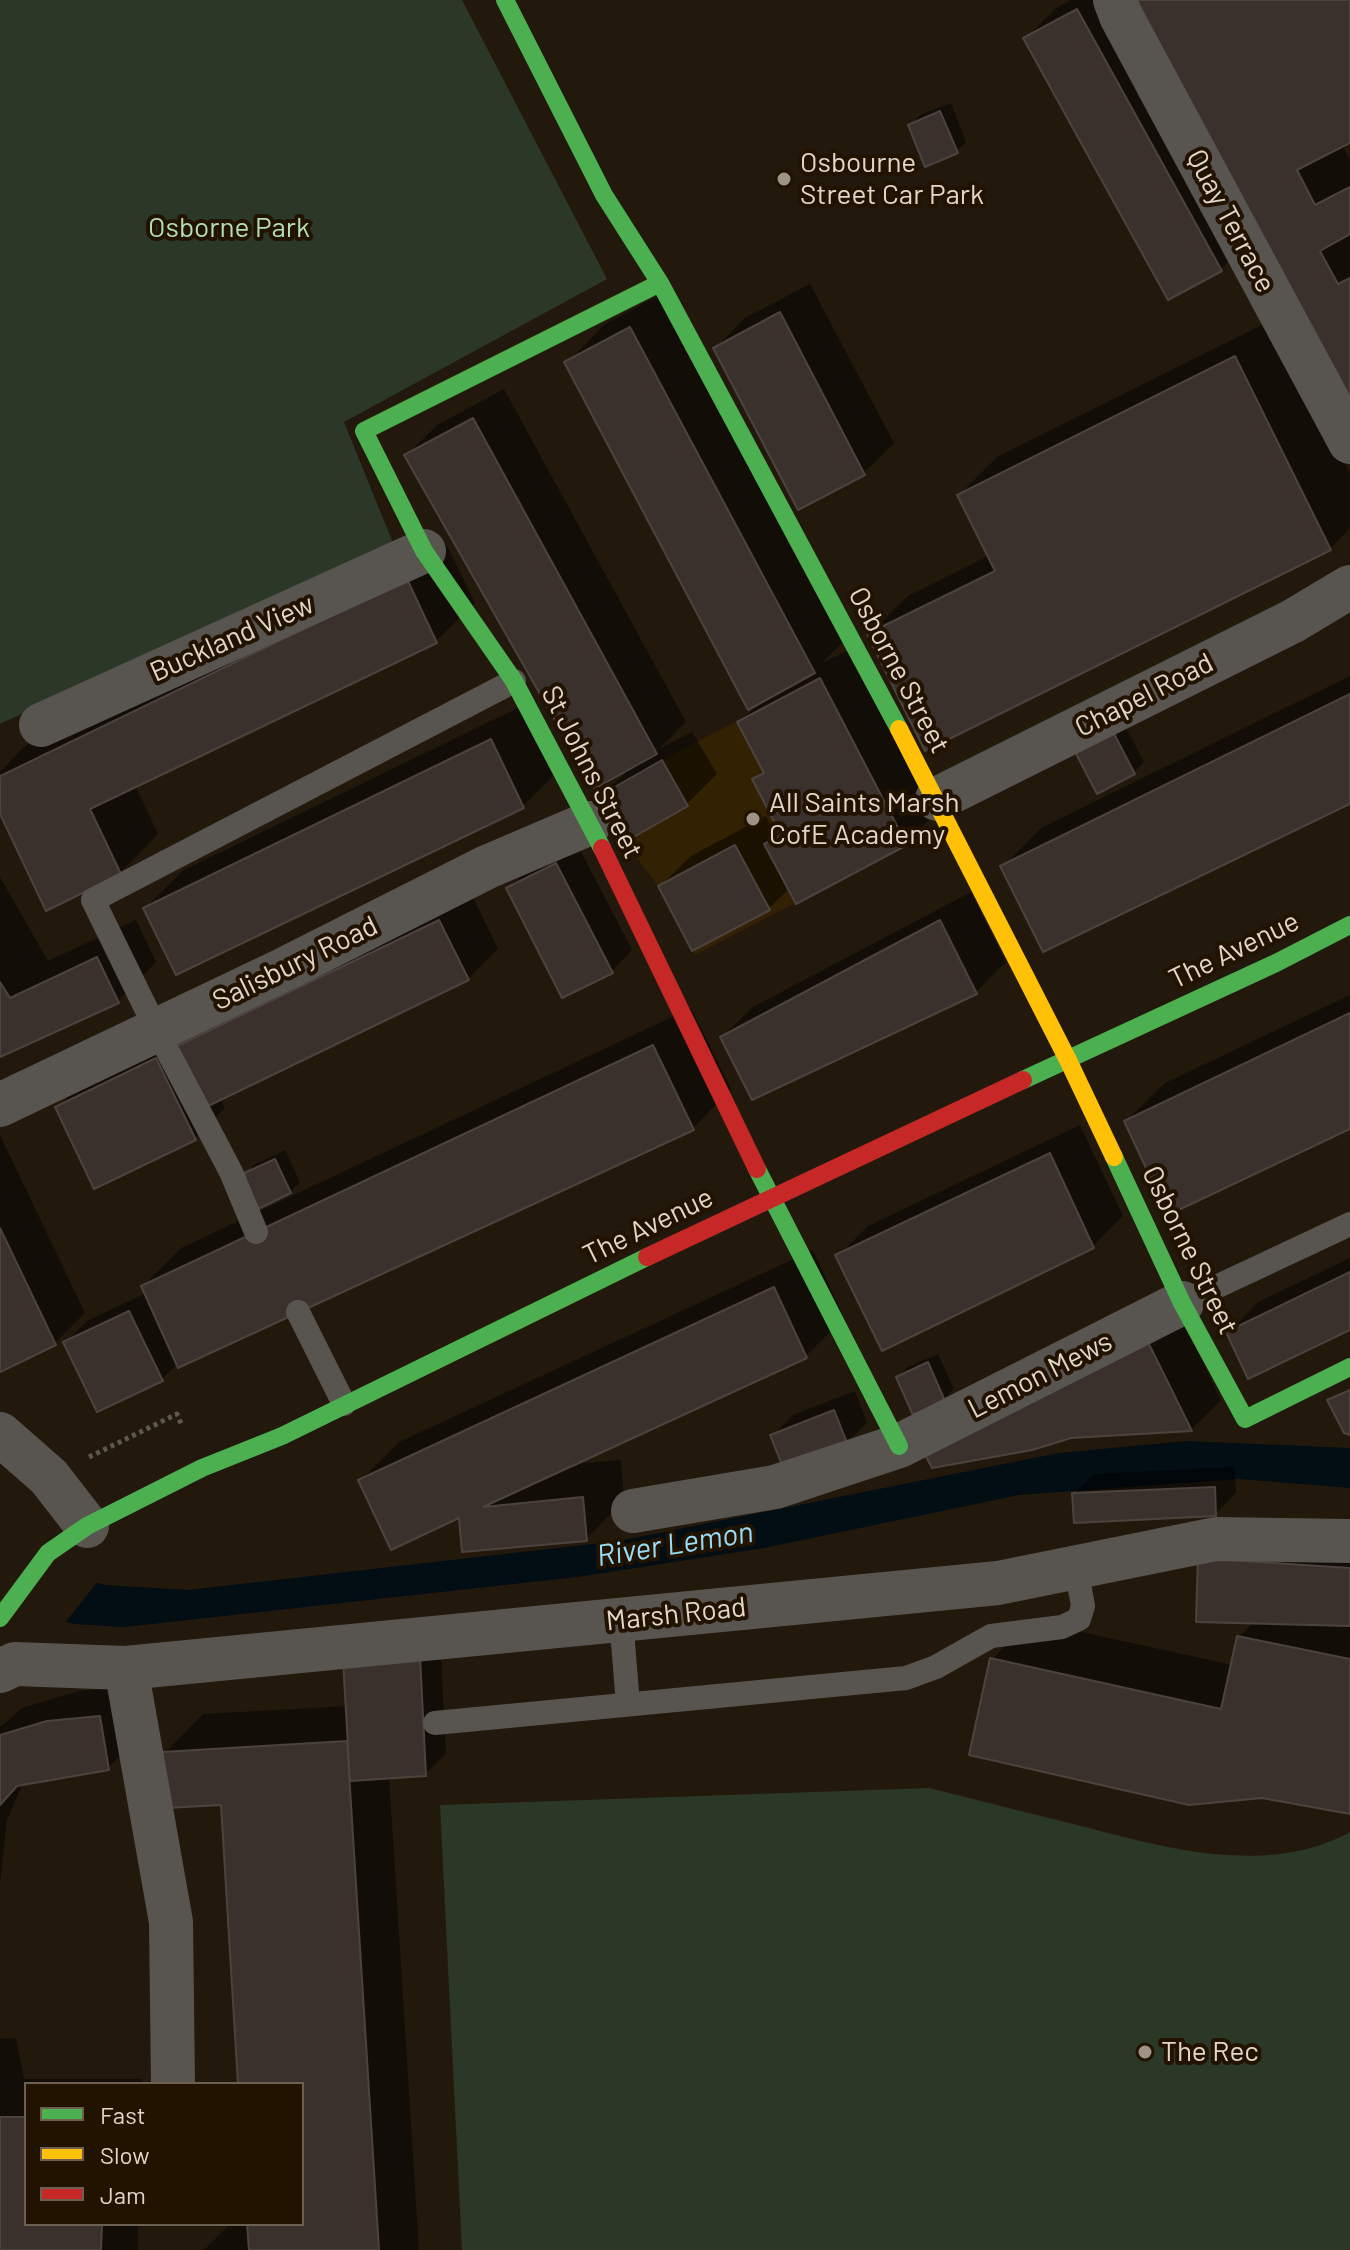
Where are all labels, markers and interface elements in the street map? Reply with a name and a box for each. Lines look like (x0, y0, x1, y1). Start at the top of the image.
street label: Quay Terrace (1179, 144, 1283, 298)
place label: Osbourne Street Car Park (800, 146, 984, 212)
marker: Osbourne Street Car Park (775, 170, 793, 188)
park label: Osborne Park (148, 211, 310, 245)
street label: Osborne Street (841, 581, 957, 759)
street label: Buckland View (145, 587, 319, 689)
street label: Chapel Road (1069, 646, 1219, 744)
street label: St Johns Street (534, 680, 650, 864)
place label: All Saints Marsh CofE Academy (769, 786, 960, 852)
marker: All Saints Marsh CofE Academy (744, 810, 762, 828)
street label: The Avenue (1164, 904, 1304, 996)
street label: Salisbury Road (207, 909, 383, 1017)
street label: Osborne Street (1135, 1160, 1245, 1340)
street label: The Avenue (578, 1180, 718, 1272)
street label: Lemon Mews (962, 1324, 1118, 1426)
water label: River Lemon (594, 1514, 756, 1574)
street label: Marsh Road (604, 1590, 748, 1638)
place label: The Rec (1161, 2035, 1259, 2069)
marker: The Rec (1136, 2043, 1154, 2061)
legend (24, 2082, 304, 2226)
text: Fast (100, 2100, 145, 2129)
text: Slow (100, 2140, 149, 2169)
text: Jam (100, 2180, 146, 2209)

